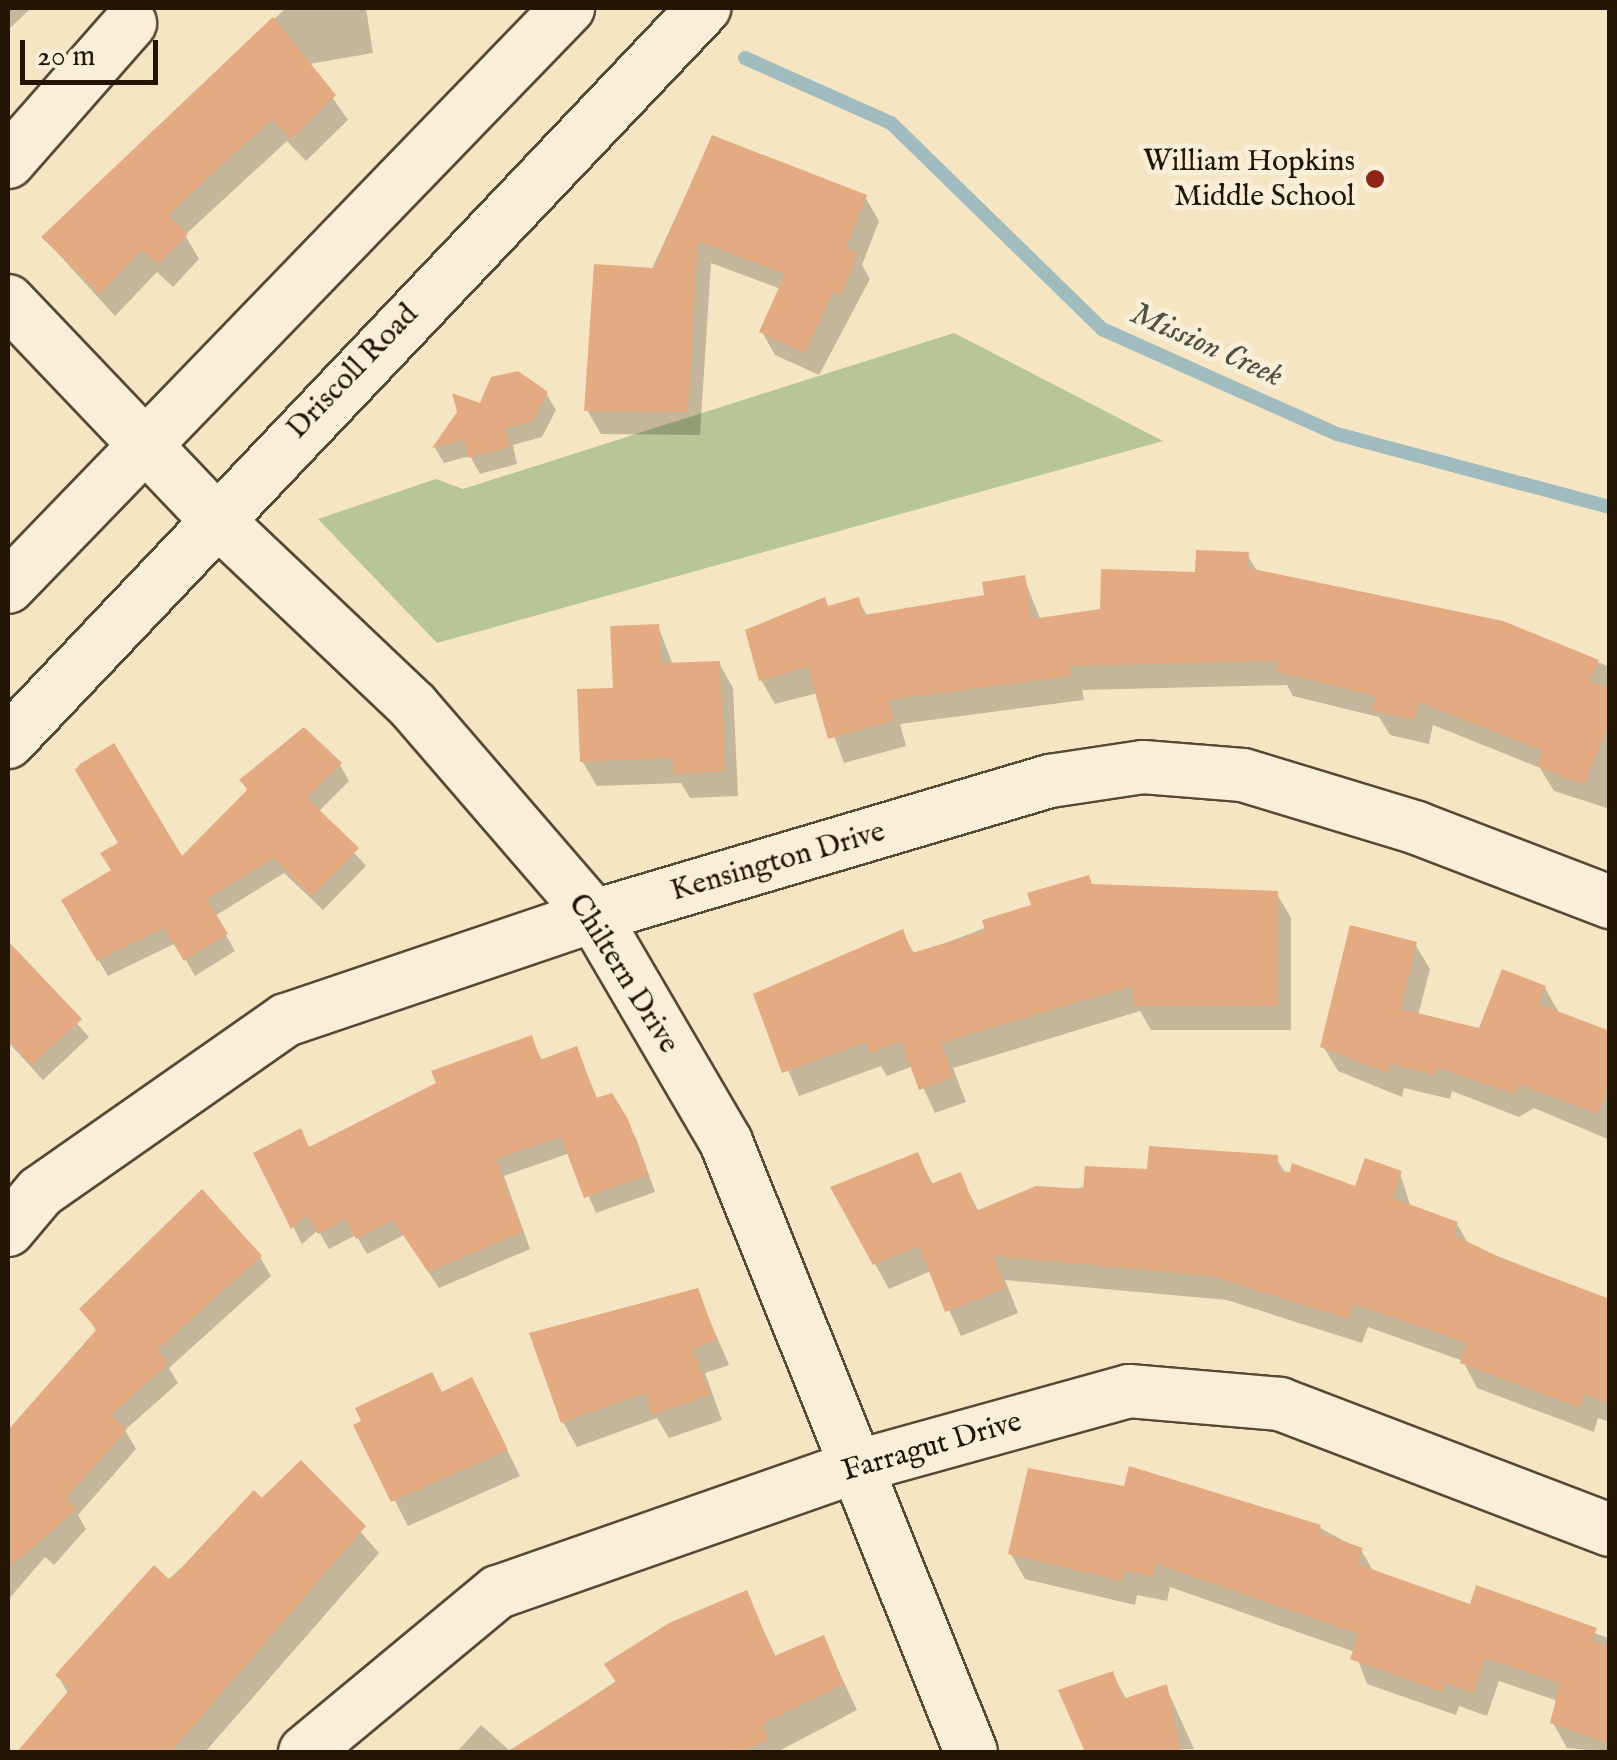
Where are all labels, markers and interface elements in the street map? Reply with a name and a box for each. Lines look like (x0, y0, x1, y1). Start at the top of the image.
scale bar (25, 20, 162, 82)
text: 20 m (37, 38, 96, 76)
place label: William Hopkins Middle School (1143, 144, 1355, 214)
marker: William Hopkins Middle School (1364, 168, 1386, 190)
water label: Mission Creek (1124, 295, 1288, 397)
street label: Driscoll Road (280, 297, 426, 447)
street label: Kensington Drive (667, 814, 889, 910)
street label: Chiltern Drive (560, 888, 686, 1060)
street label: Farragut Drive (838, 1404, 1026, 1490)

